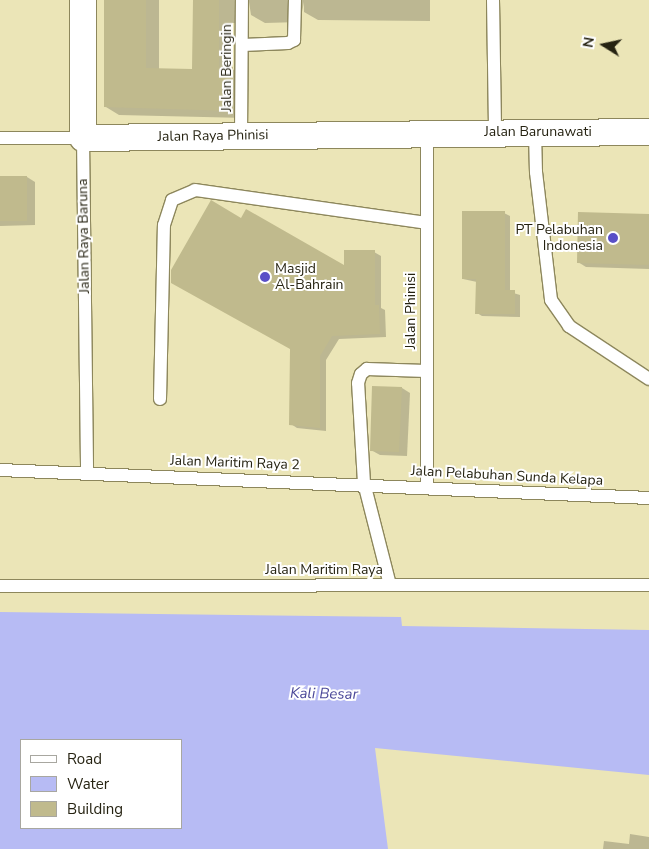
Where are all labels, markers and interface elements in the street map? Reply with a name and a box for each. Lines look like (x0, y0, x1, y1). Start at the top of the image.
north arrow (579, 20, 629, 70)
street label: Jalan Beringin (219, 24, 235, 112)
text: N (578, 36, 599, 49)
street label: Jalan Barunawati (484, 124, 592, 140)
street label: Jalan Raya Phinisi (157, 127, 269, 145)
street label: Jalan Raya Baruna (75, 178, 93, 294)
place label: PT Pelabuhan Indonesia (515, 222, 603, 254)
marker: PT Pelabuhan Indonesia (607, 232, 619, 244)
place label: Masjid Al-Bahrain (275, 261, 344, 294)
marker: Masjid Al-Bahrain (259, 271, 271, 283)
street label: Jalan Phinisi (403, 273, 419, 349)
street label: Jalan Maritim Raya 2 (170, 452, 300, 474)
street label: Jalan Pelabuhan Sunda Kelapa (411, 463, 603, 489)
street label: Jalan Maritim Raya (265, 562, 383, 578)
water label: Kali Besar (290, 684, 358, 704)
legend (20, 739, 182, 829)
text: Road (67, 749, 102, 769)
text: Water (67, 774, 109, 794)
text: Building (67, 799, 123, 819)

